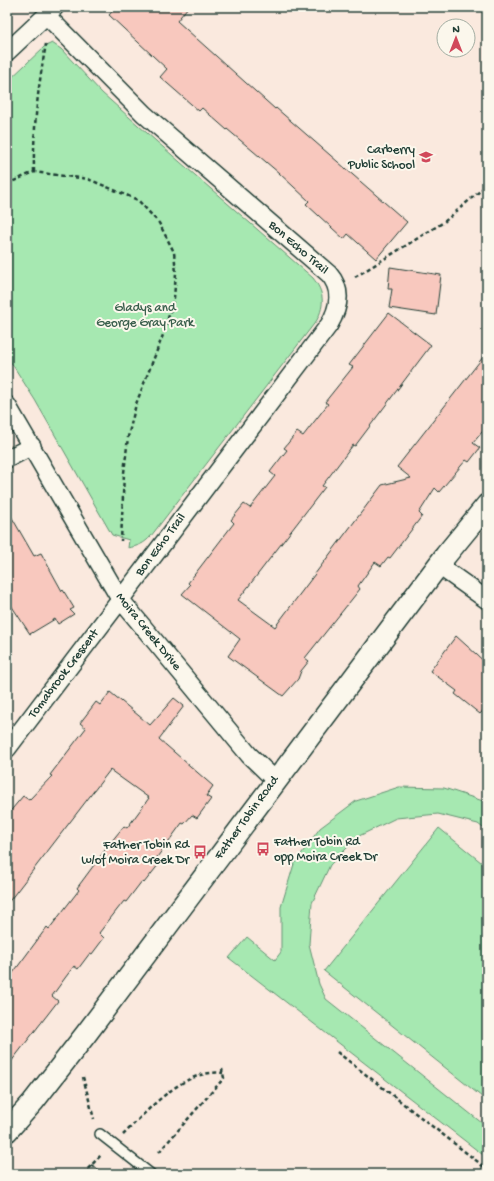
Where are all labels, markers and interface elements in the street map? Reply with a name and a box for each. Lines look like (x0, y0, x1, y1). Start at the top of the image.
north arrow (436, 18, 476, 58)
text: N (452, 24, 460, 36)
place label: Carberry Public School (347, 143, 416, 173)
school or university icon: Carberry Public School (418, 149, 434, 165)
street label: Bon Echo Trail (264, 217, 331, 278)
park label: Gladys and George Gray Park (96, 301, 195, 331)
street label: Bon Echo Trail (132, 511, 189, 580)
street label: Moira Creek Drive (112, 590, 184, 674)
street label: Tomabrook Crescent (25, 625, 103, 722)
street label: Father Tobin Road (211, 772, 283, 864)
place label: Father Tobin Rd opp Moira Creek Dr (273, 835, 379, 865)
place label: Father Tobin Rd w/of Moira Creek Dr (81, 838, 190, 868)
bus stop icon: Father Tobin Rd opp Moira Creek Dr (255, 841, 271, 857)
bus stop icon: Father Tobin Rd w/of Moira Creek Dr (192, 844, 208, 860)

